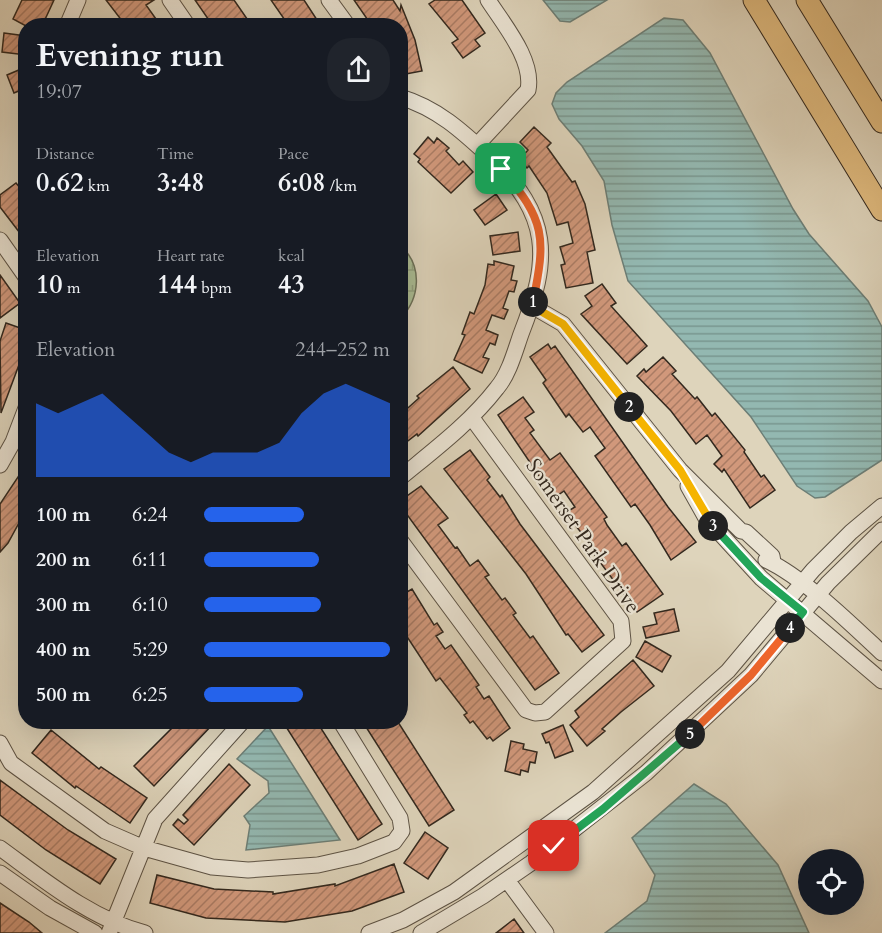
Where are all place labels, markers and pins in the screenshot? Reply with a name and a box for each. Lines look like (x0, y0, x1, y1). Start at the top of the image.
pin (475, 143, 526, 194)
pin: 1 (518, 287, 548, 317)
pin: 2 (614, 392, 644, 422)
pin: 3 (698, 511, 728, 541)
pin: 4 (775, 613, 805, 643)
pin: 5 (675, 719, 705, 749)
pin (528, 820, 579, 871)

